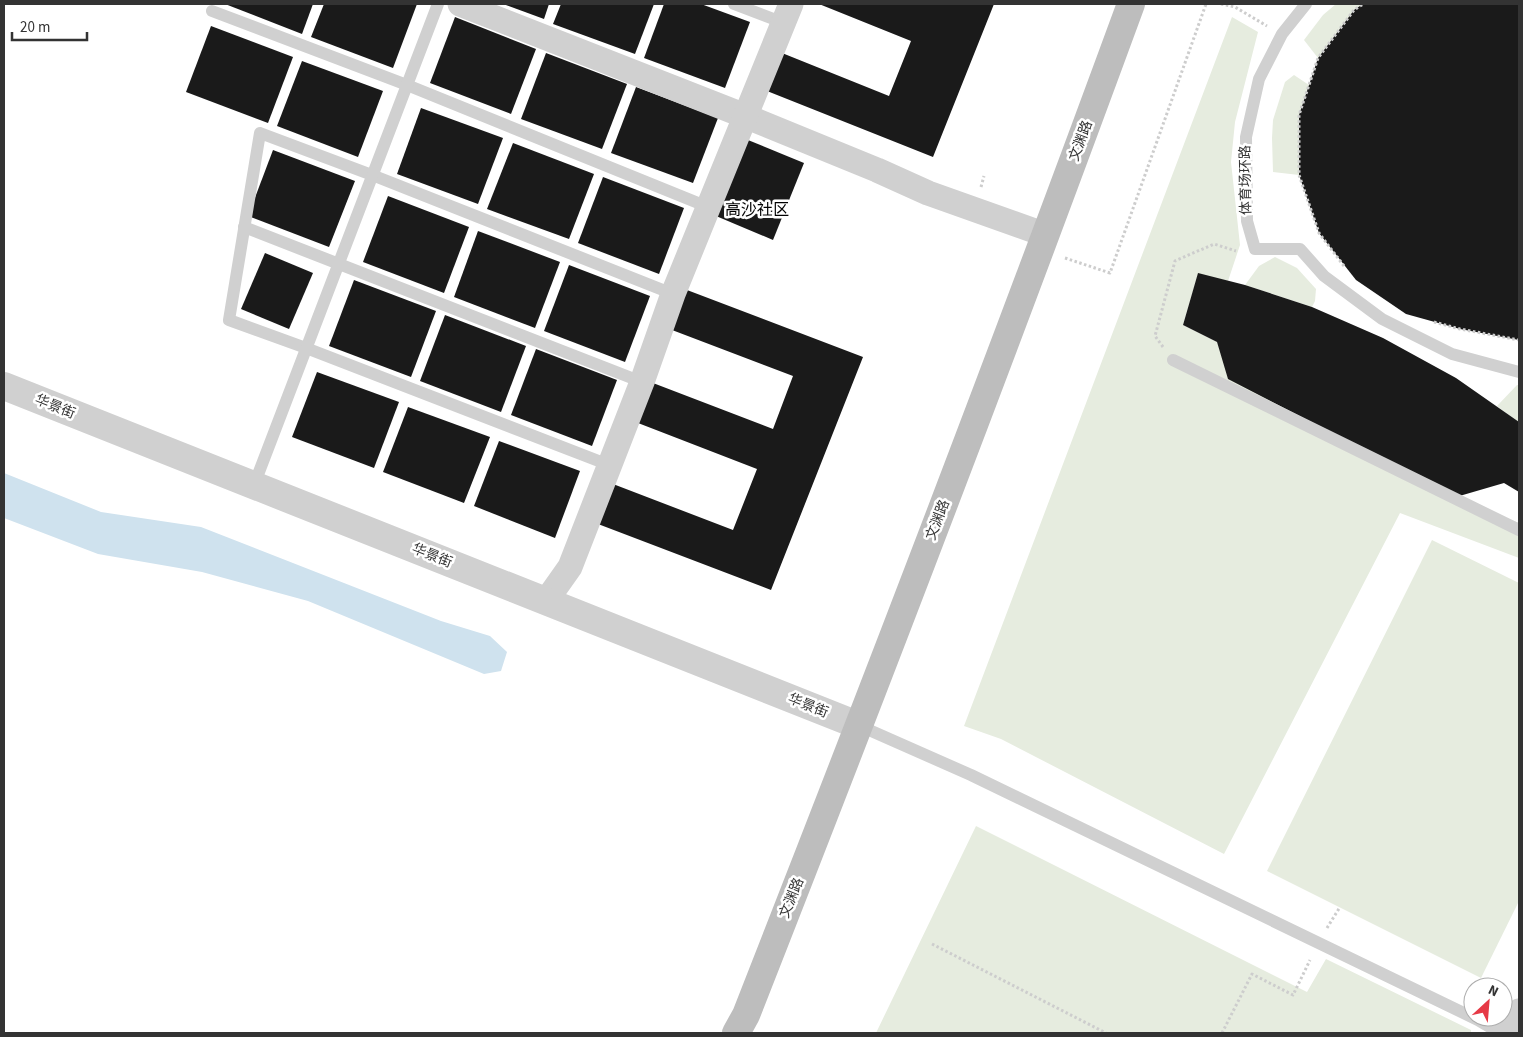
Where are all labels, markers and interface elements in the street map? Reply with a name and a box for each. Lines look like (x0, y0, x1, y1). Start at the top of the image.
scale bar (12, 10, 88, 42)
text: 20 m (20, 17, 50, 38)
street label: 文渊路 (1064, 118, 1098, 164)
street label: 体育场环路 (1235, 145, 1257, 215)
district label: 高沙社区 (725, 199, 789, 221)
street label: 华景街 (32, 390, 78, 424)
street label: 文渊路 (921, 497, 955, 543)
street label: 华景街 (409, 539, 455, 573)
street label: 华景街 (785, 689, 831, 723)
street label: 文渊路 (775, 875, 809, 921)
north arrow (1463, 977, 1513, 1027)
text: N (1485, 980, 1502, 1002)

